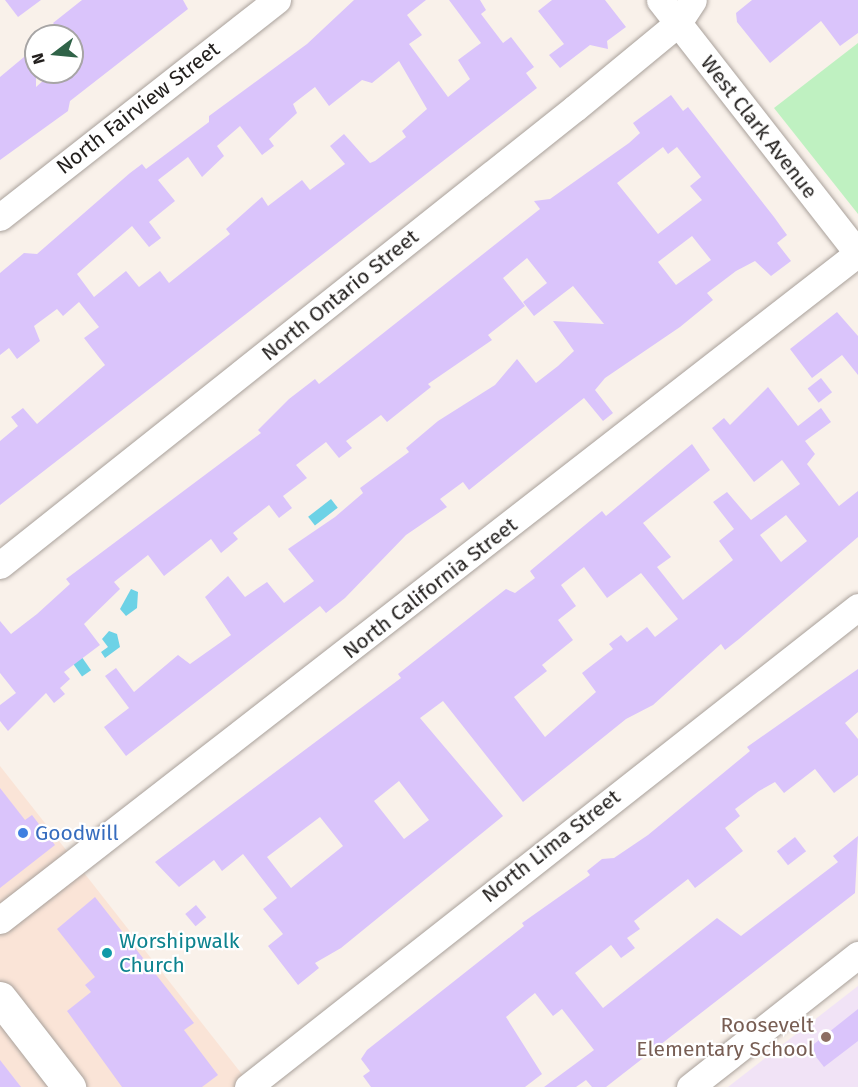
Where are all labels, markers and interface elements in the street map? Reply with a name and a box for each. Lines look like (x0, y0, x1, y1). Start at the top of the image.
north arrow (24, 24, 84, 84)
street label: North Fairview Street (51, 37, 225, 179)
street label: West Clark Avenue (695, 50, 823, 204)
text: N (28, 51, 49, 66)
street label: North Ontario Street (256, 224, 424, 366)
street label: North California Street (338, 512, 522, 664)
street label: North Lima Street (477, 784, 625, 908)
place label: Goodwill (35, 820, 119, 846)
marker: Goodwill (16, 826, 30, 840)
place label: Worshipwalk Church (119, 928, 240, 978)
marker: Worshipwalk Church (100, 946, 114, 960)
place label: Roosevelt Elementary School (636, 1012, 814, 1062)
marker: Roosevelt Elementary School (819, 1030, 833, 1044)

